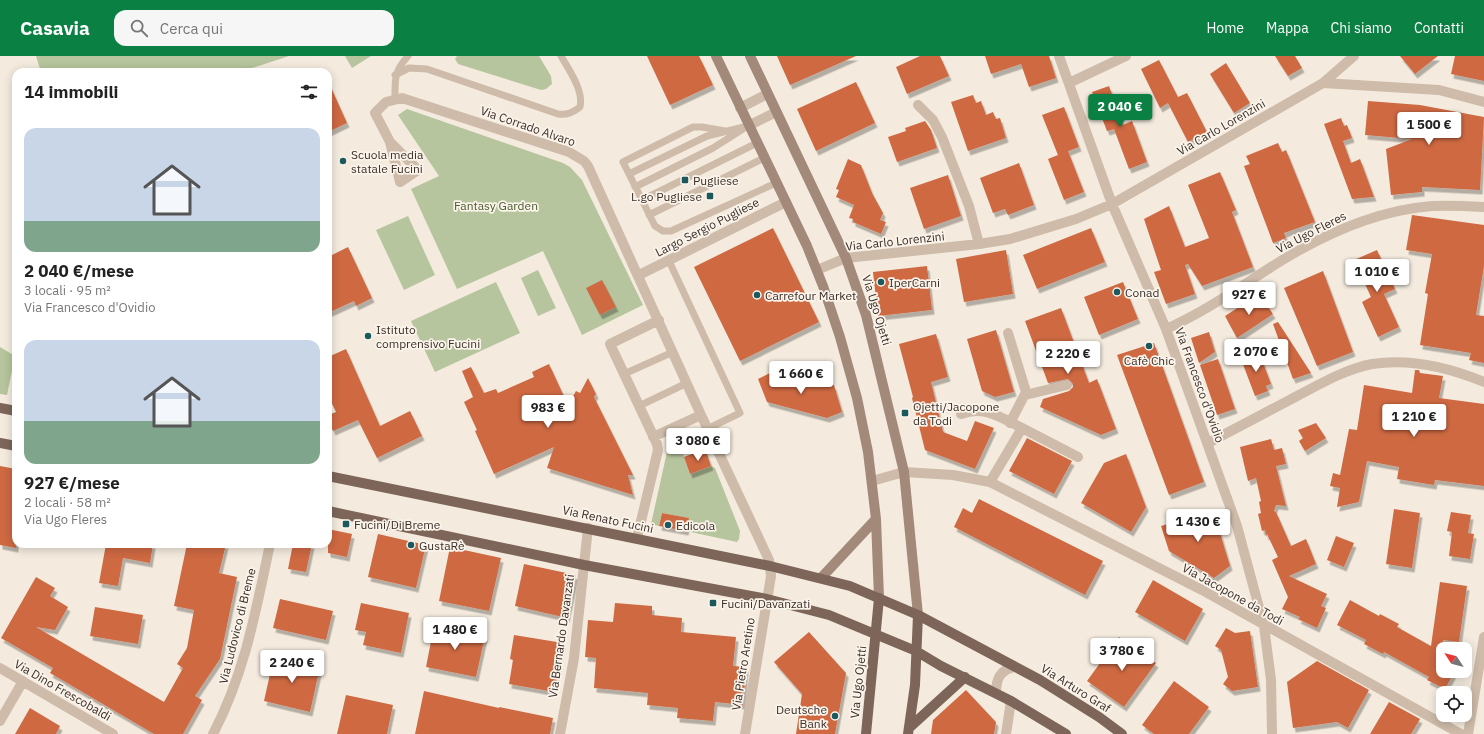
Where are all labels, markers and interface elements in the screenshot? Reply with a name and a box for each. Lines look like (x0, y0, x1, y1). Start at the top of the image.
search box (114, 10, 394, 46)
text: Casavia (20, 16, 90, 40)
icon: search (128, 17, 150, 39)
text: Cerca qui (160, 19, 223, 38)
text: Home (1206, 19, 1244, 37)
text: Mappa (1266, 19, 1309, 37)
text: Chi siamo (1331, 19, 1392, 37)
text: Contatti (1414, 19, 1464, 37)
text: 14 immobili (24, 81, 118, 103)
icon: filters (298, 81, 320, 103)
pin: 2 040 € (1083, 94, 1157, 128)
street label: Via Carlo Lorenzini (1174, 96, 1268, 158)
text: 2 040 € (1097, 98, 1143, 115)
street label: Via Corrado Alvaro (479, 103, 578, 149)
pin: 1 500 € (1392, 112, 1466, 146)
text: 1 500 € (1406, 116, 1452, 133)
place label: Scuola media statale Fucini (351, 147, 424, 176)
icon: home (136, 154, 208, 226)
marker: Scuola media statale Fucini (338, 156, 348, 166)
place label: Pugliese (693, 173, 739, 188)
marker: Pugliese (680, 175, 690, 185)
place label: L.go Pugliese (631, 189, 702, 204)
marker: L.go Pugliese (705, 191, 715, 201)
street label: Largo Sergio Pugliese (653, 194, 762, 260)
park label: Fantasy Garden (454, 198, 538, 213)
street label: Via Ugo Fleres (1273, 208, 1349, 256)
street label: Via Carlo Lorenzini (845, 228, 945, 254)
pin: 1 010 € (1340, 259, 1414, 293)
text: 2 040 €/mese (24, 260, 134, 282)
text: 1 010 € (1354, 263, 1400, 280)
street label: Via Ugo Ojetti (859, 273, 895, 347)
place label: IperCarni (889, 275, 940, 290)
marker: IperCarni (876, 277, 886, 287)
text: 3 locali · 95 m² (24, 282, 111, 299)
pin: 927 € (1221, 282, 1277, 316)
place label: Conad (1125, 285, 1159, 300)
text: 927 € (1232, 286, 1266, 303)
marker: Conad (1112, 287, 1122, 297)
place label: Carrefour Market (765, 288, 856, 303)
marker: Carrefour Market (752, 290, 762, 300)
text: Via Francesco d'Ovidio (24, 299, 155, 316)
place label: Istituto comprensivo Fucini (376, 322, 480, 351)
street label: Via Francesco d'Ovidio (1172, 325, 1228, 445)
marker: Istituto comprensivo Fucini (363, 331, 373, 341)
pin: 2 070 € (1219, 339, 1293, 373)
pin: 2 220 € (1031, 341, 1105, 375)
marker: Cafè Chic (1144, 341, 1154, 351)
text: 2 070 € (1233, 343, 1279, 360)
text: 2 220 € (1045, 345, 1091, 362)
place label: Cafè Chic (1124, 353, 1174, 368)
pin: 1 660 € (764, 361, 838, 395)
text: 1 660 € (778, 365, 824, 382)
icon: home (136, 366, 208, 438)
pin: 983 € (520, 395, 576, 429)
text: 983 € (531, 399, 565, 416)
place label: Ojetti/Jacopone da Todi (913, 399, 1000, 428)
pin: 1 210 € (1377, 404, 1451, 438)
marker: Ojetti/Jacopone da Todi (900, 408, 910, 418)
text: 1 210 € (1391, 408, 1437, 425)
pin: 3 080 € (661, 428, 735, 462)
text: 3 080 € (675, 432, 721, 449)
text: 927 €/mese (24, 472, 120, 494)
text: 2 locali · 58 m² (24, 494, 111, 511)
street label: Via Renato Fucini (561, 502, 655, 536)
pin: 1 430 € (1161, 509, 1235, 543)
text: Via Ugo Fleres (24, 511, 107, 528)
text: 1 430 € (1175, 513, 1221, 530)
place label: Fucini/Di Breme (354, 517, 441, 532)
place label: Edicola (676, 518, 716, 533)
marker: Fucini/Di Breme (341, 519, 351, 529)
marker: Edicola (663, 520, 673, 530)
place label: GustaRè (419, 538, 465, 553)
marker: GustaRè (406, 540, 416, 550)
street label: Via Jacopone da Todi (1180, 560, 1286, 628)
street label: Via Ludovico di Breme (215, 566, 259, 685)
street label: Via Bernardo Davanzati (545, 573, 577, 699)
place label: Fucini/Davanzati (721, 596, 810, 611)
marker: Fucini/Davanzati (708, 598, 718, 608)
street label: Via Pietro Aretino (728, 616, 758, 712)
pin: 1 480 € (418, 617, 492, 651)
text: 1 480 € (432, 621, 478, 638)
pin: 3 780 € (1085, 638, 1159, 672)
text: 3 780 € (1099, 642, 1145, 659)
north arrow (1436, 642, 1472, 678)
map controls (1436, 642, 1472, 722)
street label: Via Ugo Ojetti (847, 645, 869, 719)
pin: 2 240 € (255, 650, 329, 684)
text: 2 240 € (269, 654, 315, 671)
street label: Via Dino Frescobaldi (12, 656, 114, 724)
street label: Via Arturo Graf (1038, 661, 1114, 716)
button: locate (1436, 686, 1472, 722)
place label: Deutsche Bank (776, 702, 828, 731)
marker: Deutsche Bank (830, 711, 840, 721)

